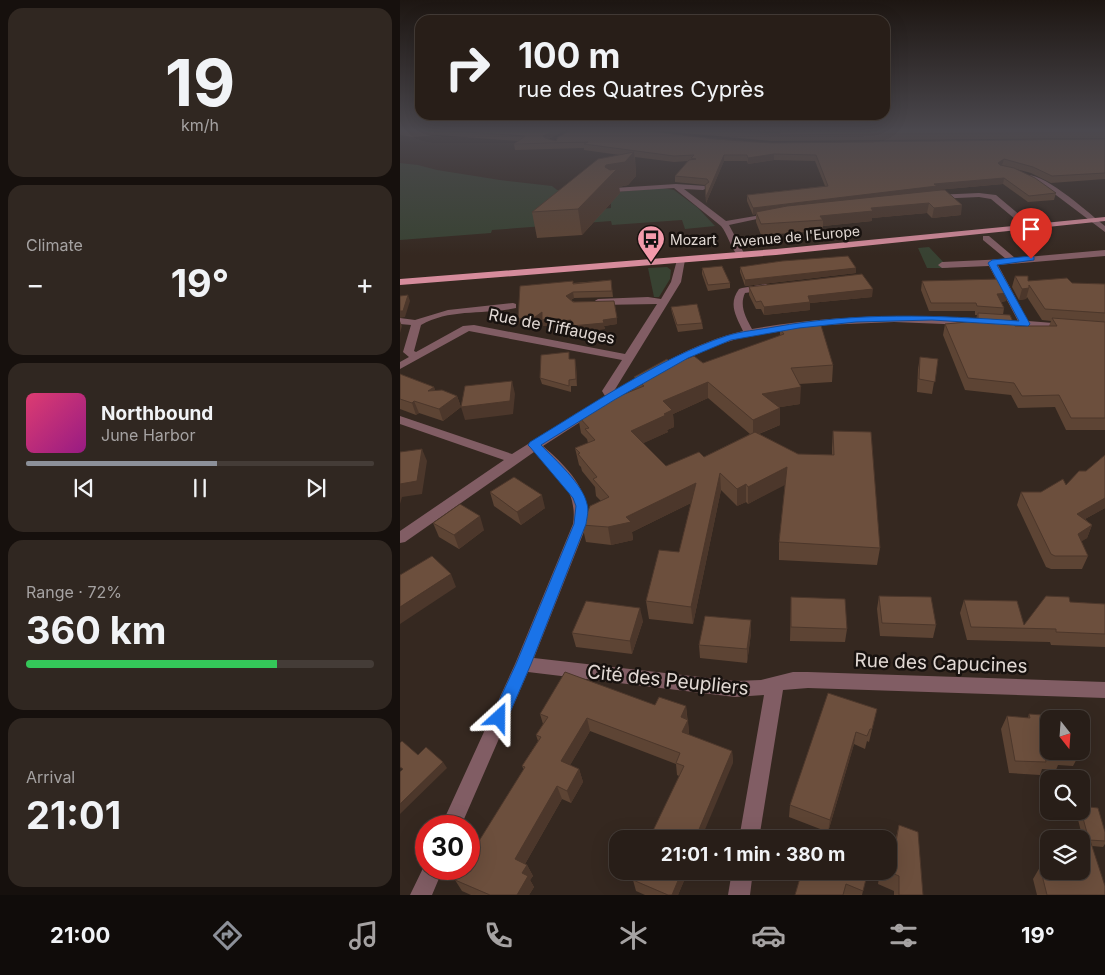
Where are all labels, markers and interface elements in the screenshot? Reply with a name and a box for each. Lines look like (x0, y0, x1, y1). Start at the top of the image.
text: 100 m (518, 34, 621, 76)
icon: right (435, 35, 500, 100)
text: 19 (165, 43, 235, 122)
text: rue des Quatres Cyprès (518, 76, 765, 102)
text: km/h (181, 115, 219, 135)
pin (1010, 208, 1052, 259)
icon: arrive (1017, 215, 1045, 243)
street label: Avenue de l'Europe (731, 222, 861, 250)
bus stop icon: Mozart (636, 224, 666, 263)
place label: Mozart (670, 231, 717, 248)
text: Climate (26, 235, 83, 255)
text: 19° (171, 260, 229, 306)
text: − (26, 267, 45, 301)
text: + (355, 267, 374, 301)
street label: Rue de Tiffauges (487, 304, 617, 348)
text: Northbound (101, 402, 213, 425)
text: June Harbor (101, 425, 195, 445)
icon: previous (70, 474, 98, 502)
icon: pause (186, 474, 214, 502)
icon: next (302, 474, 330, 502)
text: Range · 72% (26, 582, 122, 602)
text: 360 km (26, 607, 167, 653)
street label: Rue des Capucines (854, 648, 1028, 678)
street label: Cité des Peupliers (586, 660, 750, 700)
position arrow (472, 691, 524, 743)
north arrow (1040, 710, 1090, 760)
map controls (1040, 710, 1090, 880)
text: Arrival (26, 767, 75, 787)
button: search (1040, 770, 1090, 820)
text: 21:01 (26, 792, 121, 838)
speed limit sign: 30 (415, 815, 480, 880)
button: layers (1040, 830, 1090, 880)
text: 21:01 · 1 min · 380 m (661, 843, 845, 866)
icon: directions (210, 918, 245, 953)
icon: music (346, 918, 381, 953)
icon: phone (481, 918, 516, 953)
icon: climate (616, 918, 651, 953)
icon: car (751, 918, 786, 953)
icon: filters (886, 918, 921, 953)
text: 21:00 (50, 922, 110, 948)
text: 19° (1021, 922, 1055, 948)

